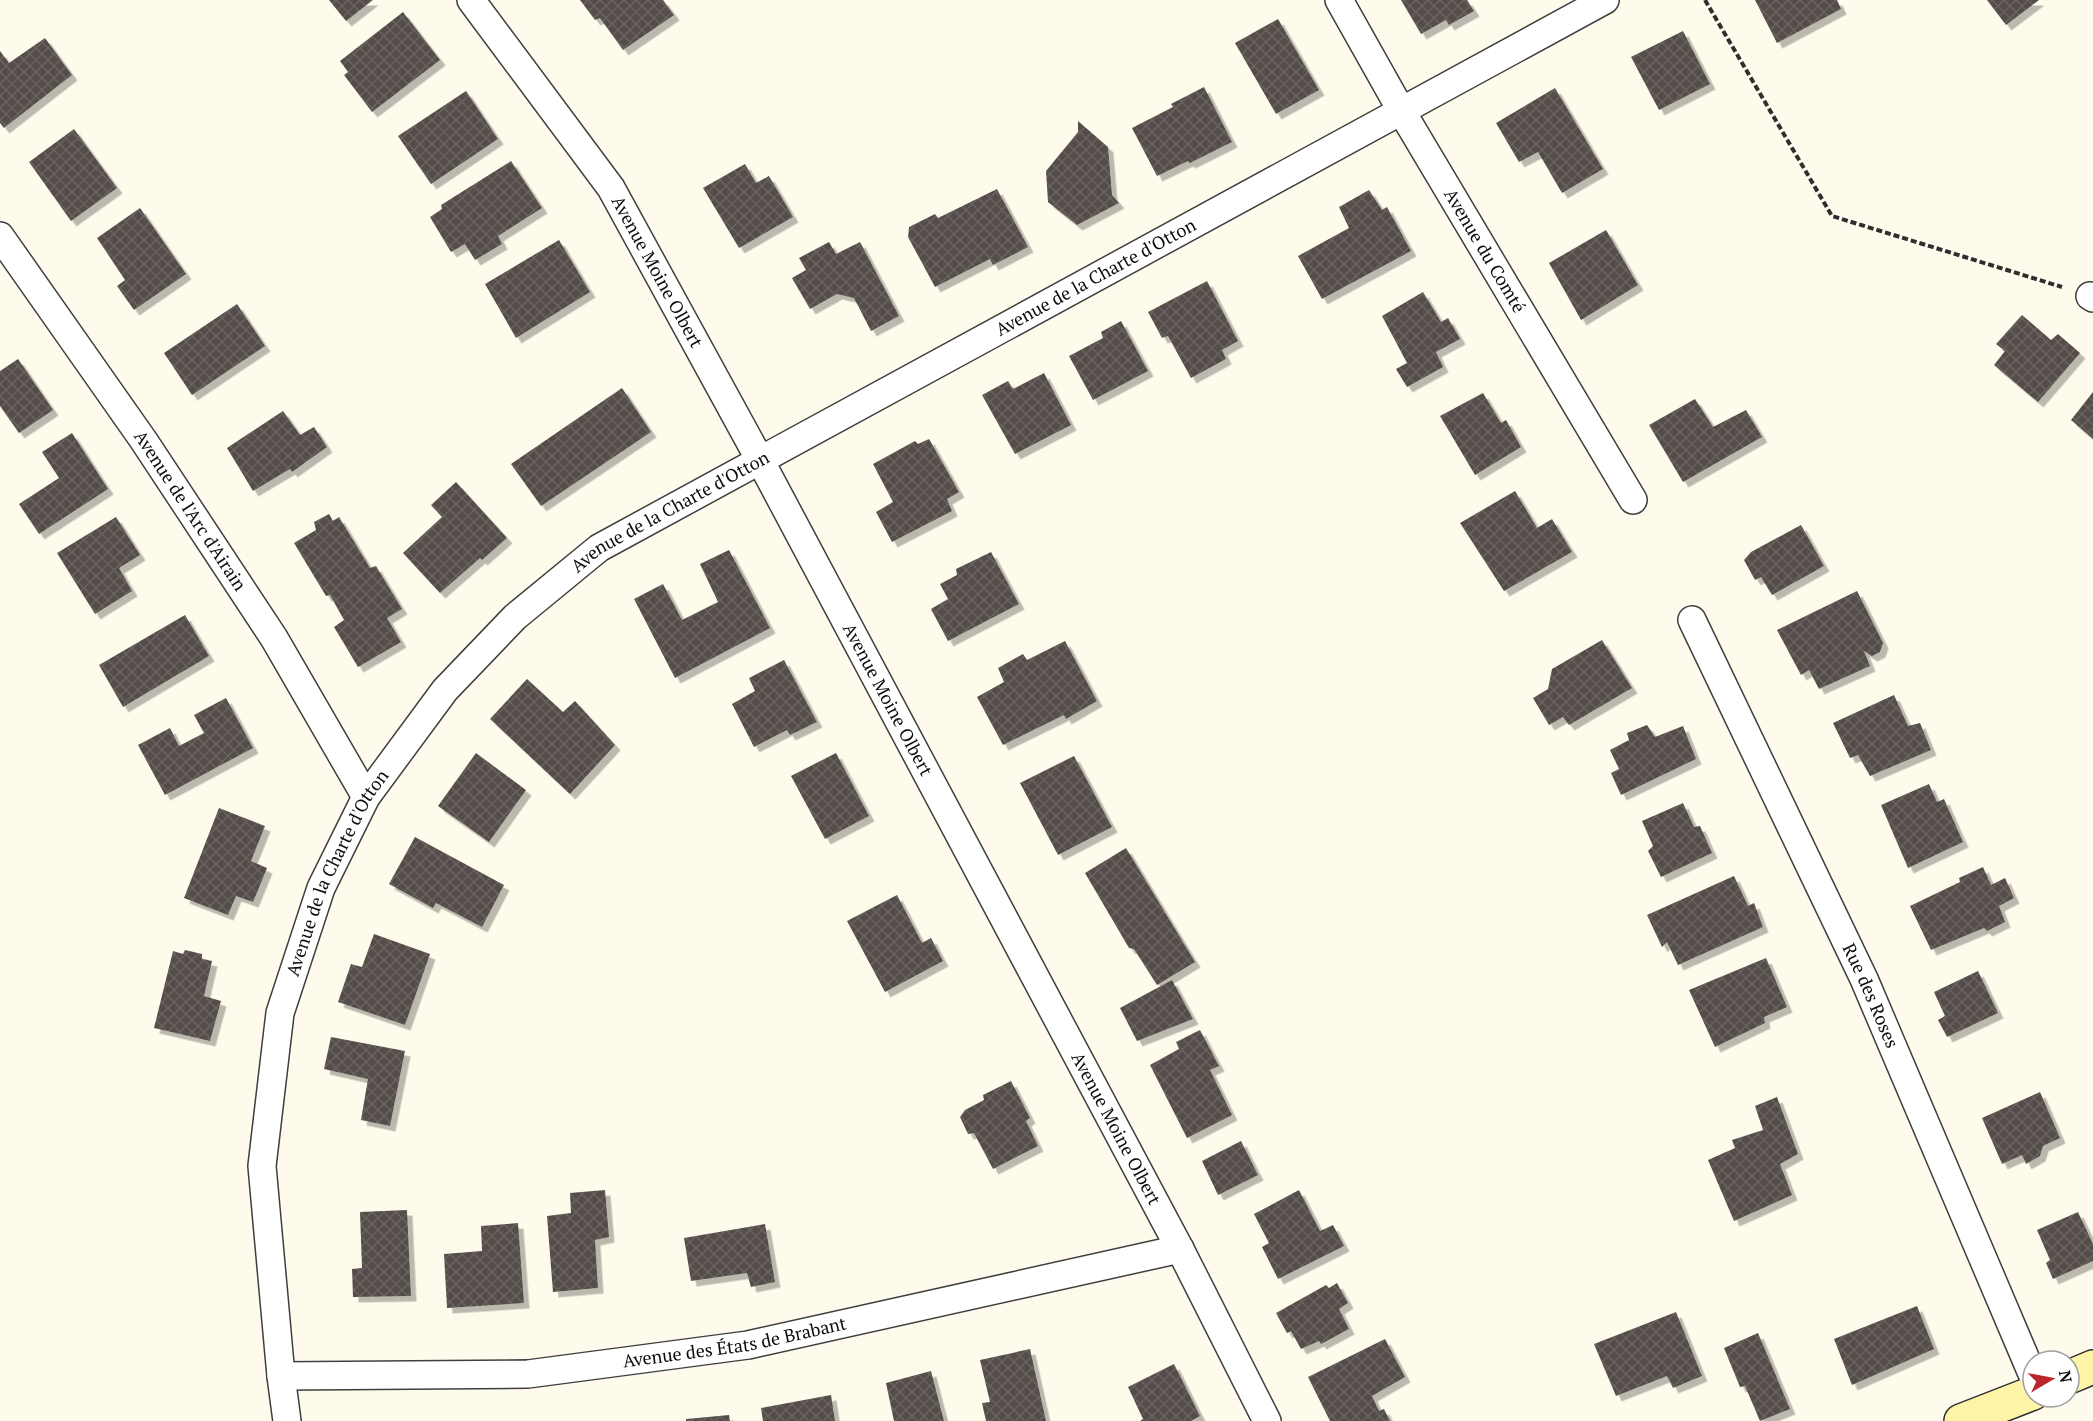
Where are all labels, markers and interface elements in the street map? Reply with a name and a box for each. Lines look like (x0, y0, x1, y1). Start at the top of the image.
street label: Avenue du Comté (1439, 184, 1532, 317)
street label: Avenue Moine Olbert (607, 191, 709, 352)
street label: Avenue de la Charte d'Otton (991, 212, 1200, 341)
street label: Avenue de l'Arc d'Airain (129, 425, 253, 595)
street label: Avenue de la Charte d'Otton (565, 444, 773, 577)
street label: Avenue Moine Olbert (838, 619, 939, 780)
street label: Avenue de la Charte d'Otton (280, 764, 393, 979)
street label: Rue des Roses (1838, 939, 1905, 1051)
street label: Avenue Moine Olbert (1066, 1048, 1167, 1209)
street label: Avenue des États de Brabant (621, 1310, 849, 1372)
north arrow (2021, 1349, 2081, 1409)
text: N (2054, 1369, 2078, 1384)

